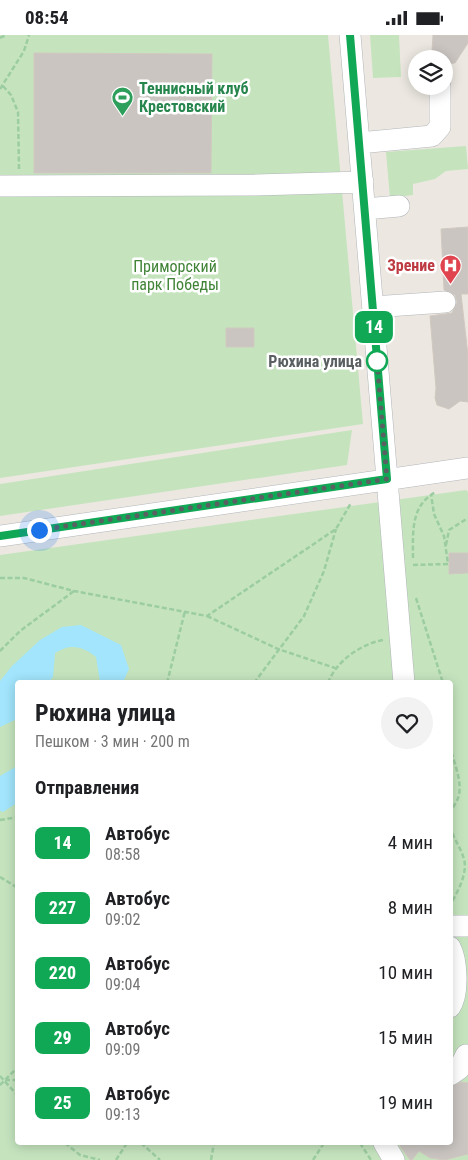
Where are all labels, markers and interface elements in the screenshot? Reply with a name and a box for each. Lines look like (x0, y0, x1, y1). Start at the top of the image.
text: 08:54 (25, 6, 69, 29)
map controls (408, 50, 453, 95)
button: layers (408, 50, 453, 95)
place label: Теннисный клуб Крестовский (139, 79, 249, 116)
sports icon: Теннисный клуб Крестовский (111, 85, 135, 116)
hospital icon: Зрение (439, 253, 463, 284)
place label: Зрение (387, 256, 435, 275)
park label: Приморский парк Победы (131, 257, 219, 294)
line badge: 14 (352, 311, 396, 343)
text: 14 (365, 316, 383, 337)
marker: Рюхина улица (366, 350, 388, 372)
place label: Рюхина улица (268, 352, 362, 371)
your location (27, 518, 52, 543)
button: heart (381, 697, 433, 749)
text: Рюхина улица (35, 699, 175, 727)
text: Пешком · 3 мин · 200 m (35, 732, 190, 751)
text: Отправления (35, 776, 139, 799)
text: Автобус (105, 822, 170, 845)
text: 4 мин (388, 831, 433, 854)
text: 14 (53, 832, 72, 853)
text: 08:58 (105, 845, 140, 864)
text: Автобус (105, 887, 170, 910)
text: 8 мин (388, 896, 433, 919)
text: 227 (49, 897, 76, 918)
text: 09:02 (105, 910, 140, 929)
text: Автобус (105, 952, 170, 975)
text: 10 мин (378, 961, 433, 984)
text: 220 (49, 962, 76, 983)
text: 09:04 (105, 975, 140, 994)
text: Автобус (105, 1017, 170, 1040)
text: 15 мин (378, 1026, 433, 1049)
text: 29 (53, 1027, 72, 1048)
text: 09:09 (105, 1040, 140, 1059)
text: Автобус (105, 1082, 170, 1105)
text: 19 мин (378, 1091, 433, 1114)
text: 25 (53, 1092, 72, 1113)
text: 09:13 (105, 1105, 140, 1124)

